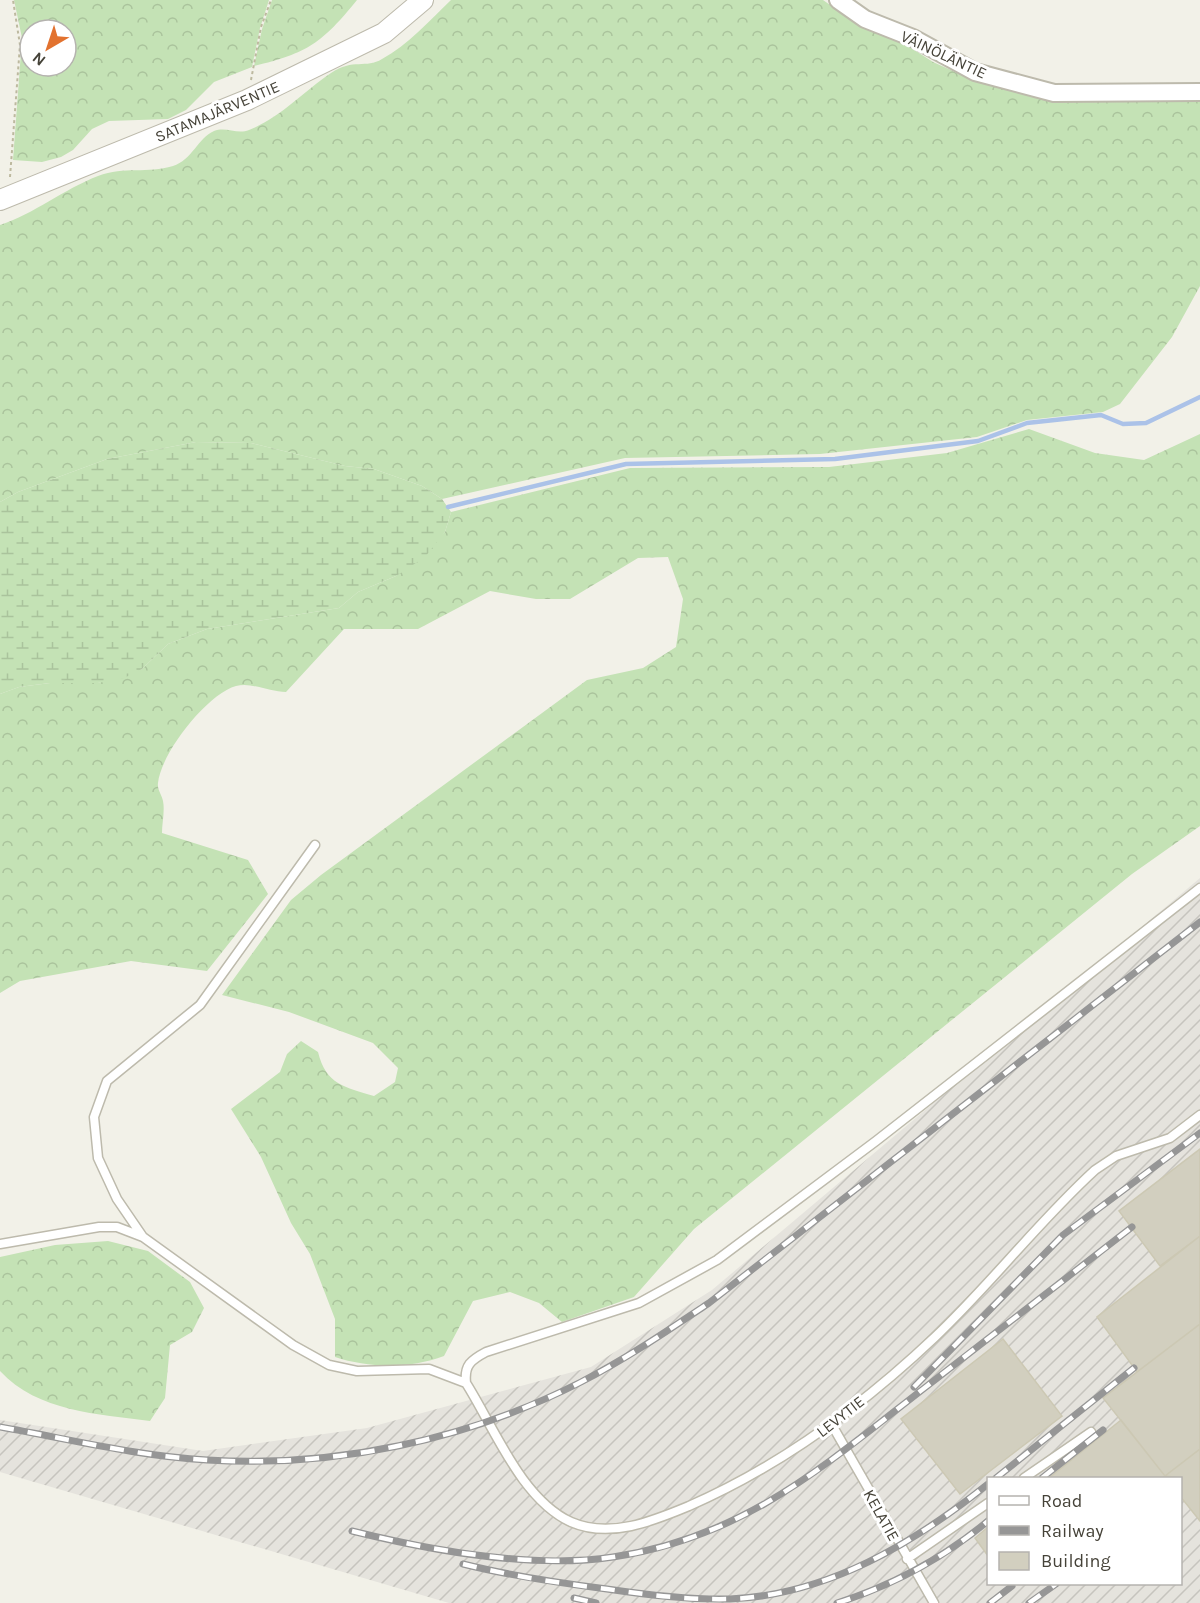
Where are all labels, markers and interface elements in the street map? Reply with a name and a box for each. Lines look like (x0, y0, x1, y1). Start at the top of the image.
north arrow (18, 18, 78, 78)
street label: VÄINÖLÄNTIE (898, 26, 990, 83)
text: N (28, 48, 49, 70)
street label: SATAMAJÄRVENTIE (152, 77, 282, 146)
street label: LEVYTIE (812, 1392, 868, 1441)
legend (987, 1477, 1182, 1585)
street label: KELATIE (860, 1486, 903, 1544)
text: Road (1041, 1490, 1082, 1512)
text: Railway (1041, 1520, 1104, 1542)
text: Building (1041, 1550, 1111, 1572)

